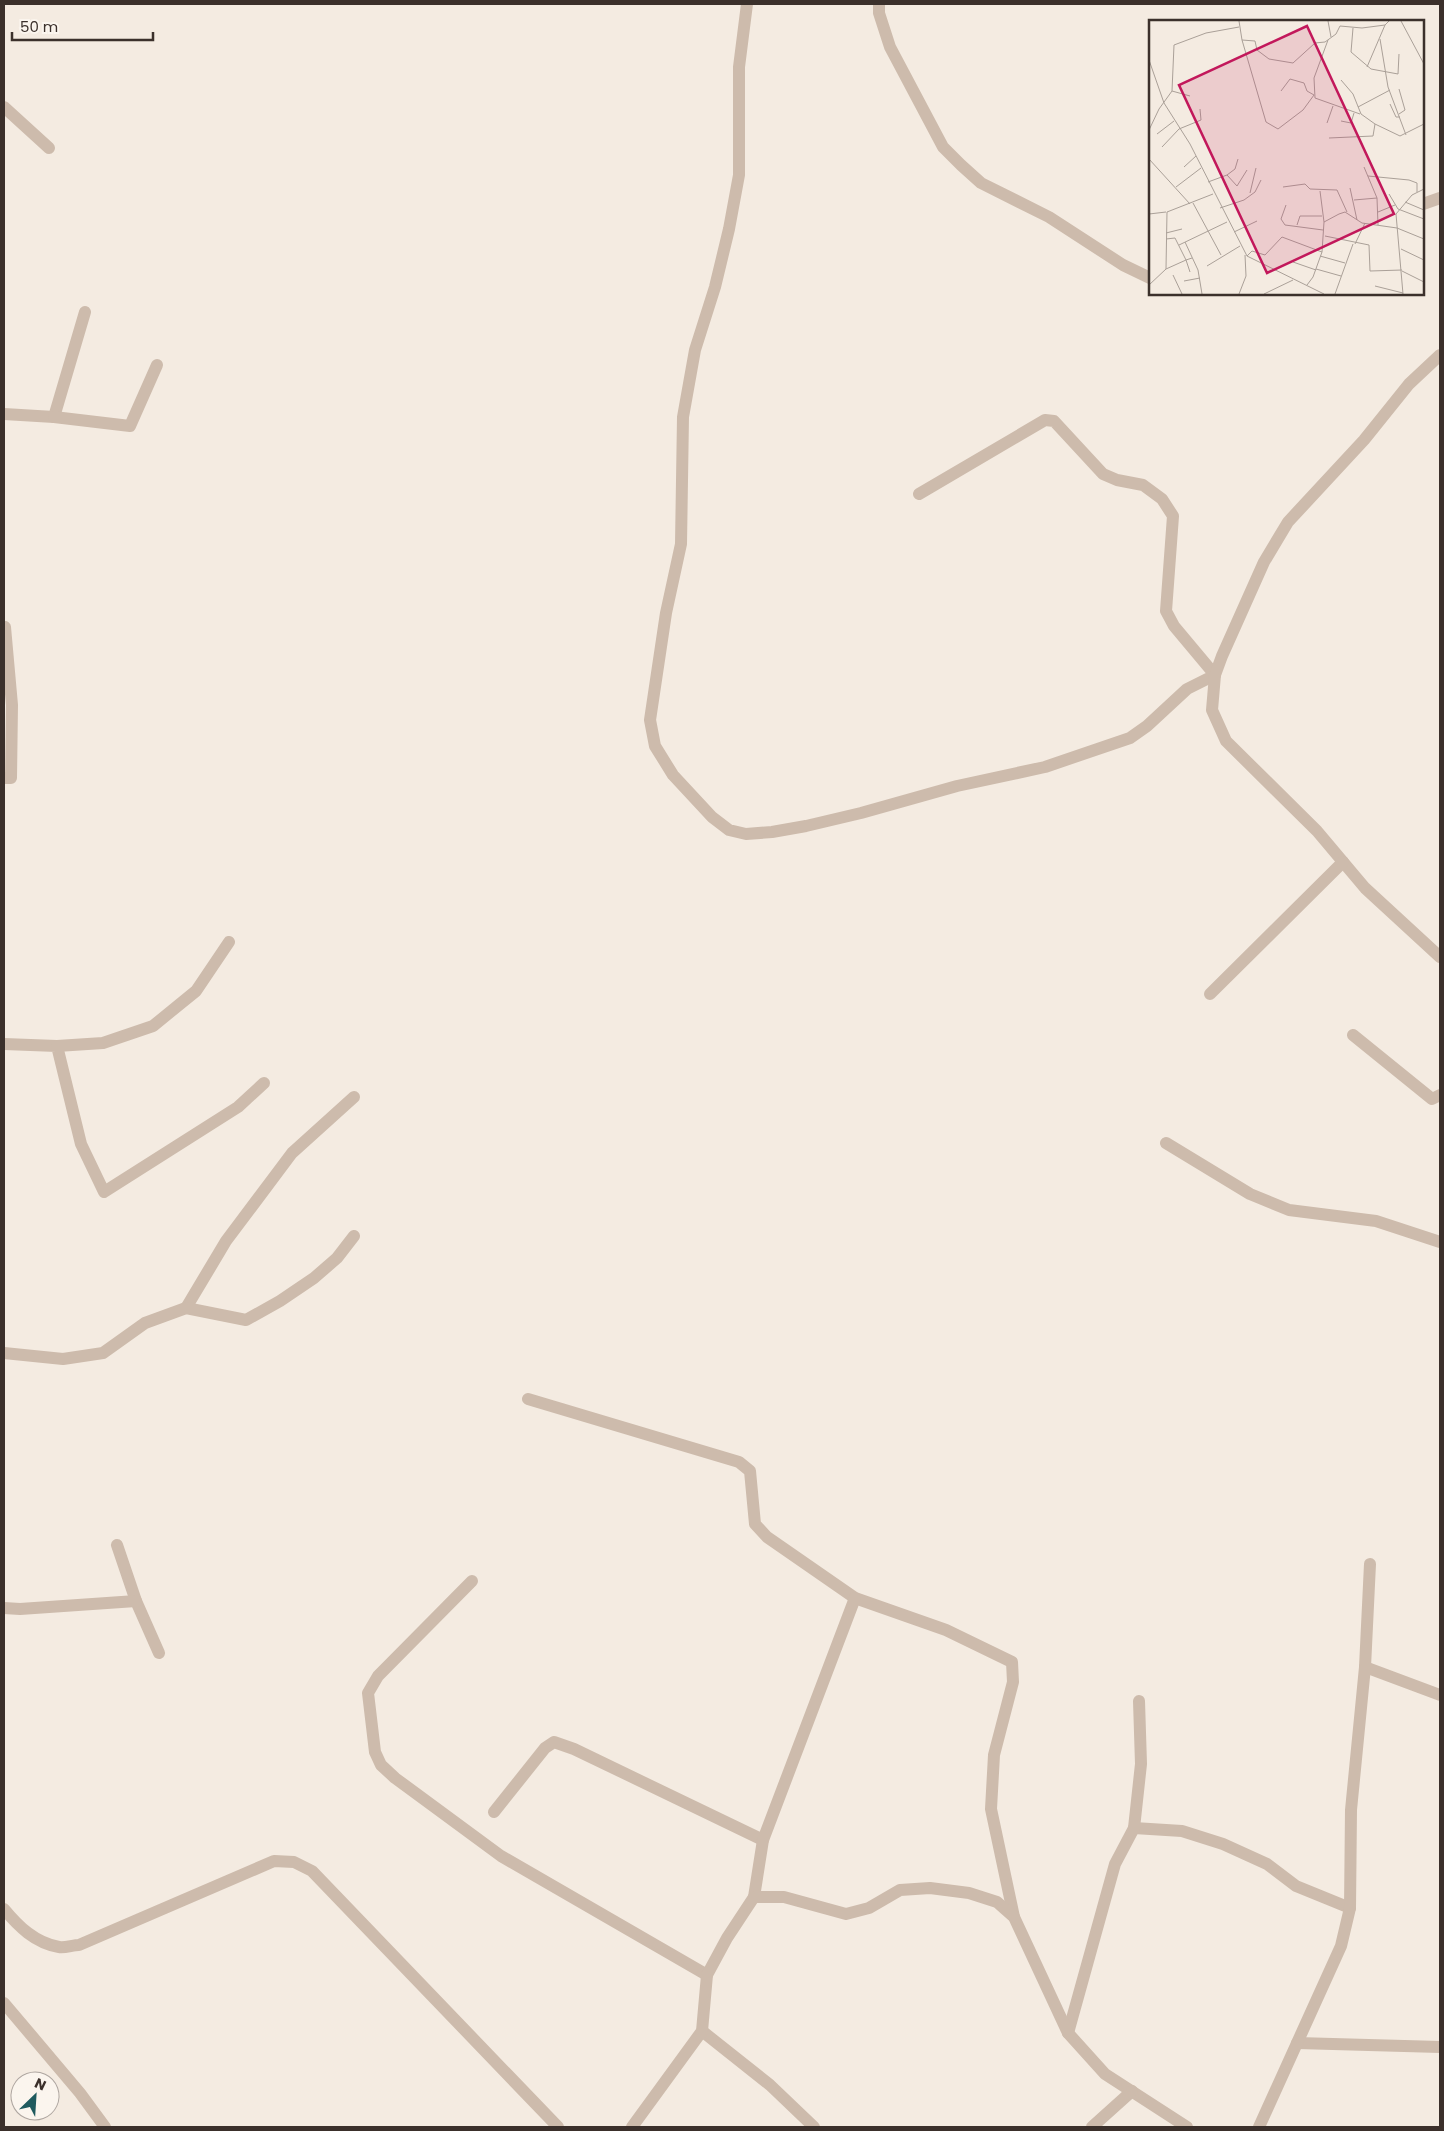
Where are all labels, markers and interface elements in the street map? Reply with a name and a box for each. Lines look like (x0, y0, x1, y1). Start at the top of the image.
scale bar (12, 10, 154, 42)
text: 50 m (20, 16, 58, 37)
inset map (1149, 20, 1424, 295)
north arrow (10, 2071, 60, 2121)
text: N (31, 2073, 49, 2096)

